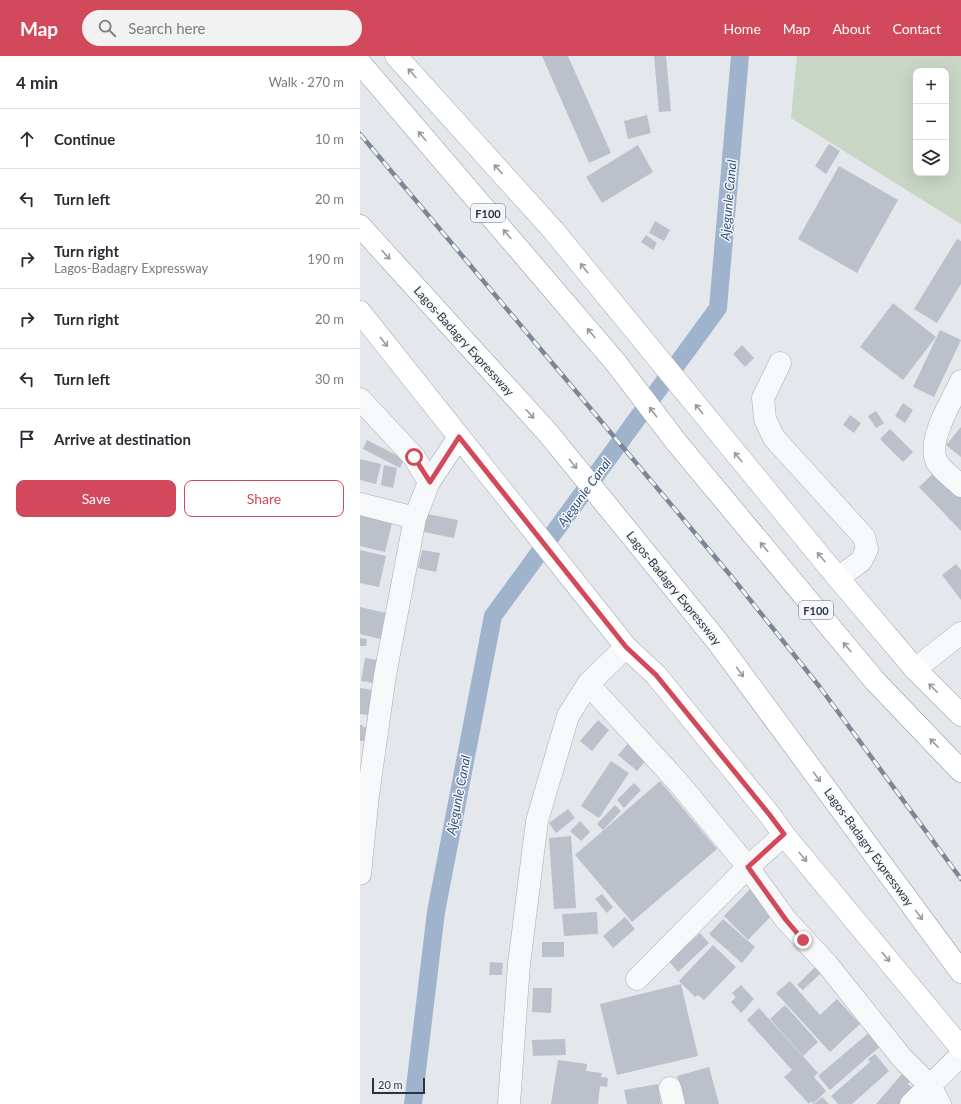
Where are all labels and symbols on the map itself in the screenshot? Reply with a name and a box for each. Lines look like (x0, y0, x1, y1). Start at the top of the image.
one-way arrow (407, 68, 416, 78)
one-way arrow (418, 130, 427, 141)
water label: Ajegunle Canal (716, 159, 739, 242)
one-way arrow (494, 164, 503, 175)
road number: F100 (471, 204, 505, 222)
one-way arrow (502, 229, 511, 240)
one-way arrow (381, 250, 391, 260)
one-way arrow (579, 262, 588, 273)
street label: Lagos-Badagry Expressway (411, 283, 518, 400)
one-way arrow (586, 328, 595, 339)
one-way arrow (380, 337, 389, 348)
one-way arrow (694, 404, 703, 414)
one-way arrow (649, 406, 658, 417)
one-way arrow (525, 408, 534, 418)
route start (405, 448, 423, 466)
one-way arrow (734, 452, 743, 463)
water label: Ajegunle Canal (553, 455, 614, 530)
one-way arrow (568, 458, 577, 469)
street label: Lagos-Badagry Expressway (623, 528, 725, 649)
one-way arrow (759, 541, 768, 552)
one-way arrow (817, 552, 825, 563)
road number: F100 (799, 601, 833, 619)
one-way arrow (842, 641, 851, 652)
one-way arrow (736, 667, 744, 678)
one-way arrow (928, 683, 938, 692)
one-way arrow (929, 738, 939, 748)
water label: Ajegunle Canal (442, 754, 474, 837)
one-way arrow (813, 771, 821, 782)
street label: Lagos-Badagry Expressway (821, 785, 917, 910)
one-way arrow (798, 851, 807, 862)
one-way arrow (915, 910, 924, 921)
route end (794, 931, 812, 949)
one-way arrow (881, 951, 890, 962)
scale bar (372, 1076, 425, 1095)

